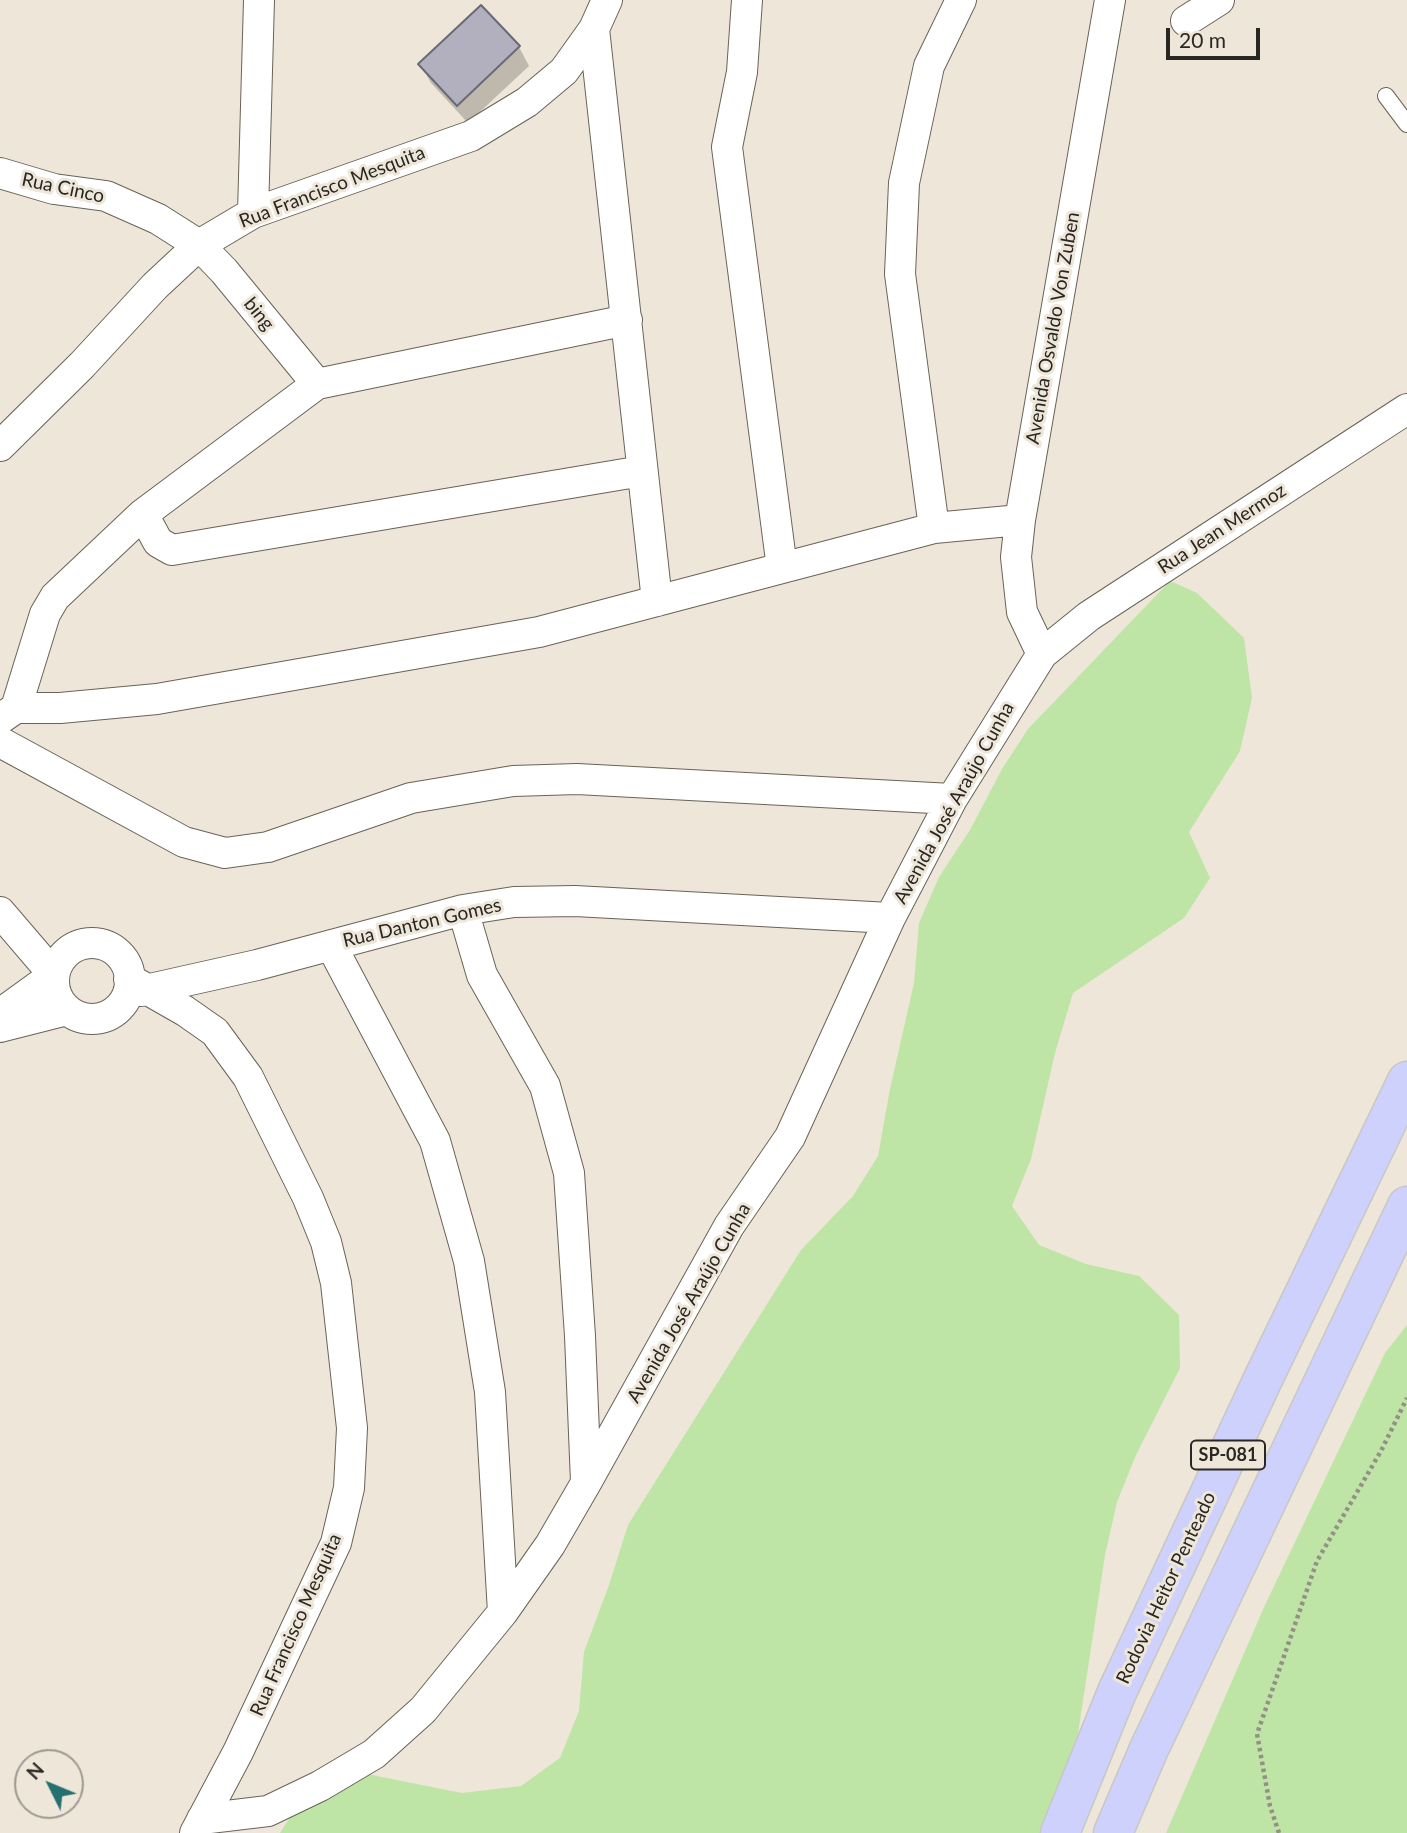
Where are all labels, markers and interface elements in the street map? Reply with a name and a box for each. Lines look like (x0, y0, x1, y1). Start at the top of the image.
scale bar (1169, 14, 1264, 58)
text: 20 m (1179, 27, 1226, 52)
street label: Rua Francisco Mesquita (236, 141, 428, 233)
street label: Rua Cinco (20, 168, 106, 208)
street label: Avenida Osvaldo Von Zuben (1021, 210, 1085, 446)
street label: bing (239, 293, 279, 335)
street label: Rua Jean Mermoz (1154, 479, 1290, 579)
street label: Avenida José Araújo Cunha (889, 698, 1019, 908)
street label: Rua Danton Gomes (341, 894, 503, 952)
street label: Avenida José Araújo Cunha (622, 1199, 756, 1407)
road number: SP-081 (1191, 1440, 1265, 1470)
street label: Rodovia Heitor Penteado (1111, 1488, 1221, 1688)
street label: Rua Francisco Mesquita (245, 1530, 347, 1720)
north arrow (14, 1749, 84, 1819)
text: N (21, 1758, 48, 1784)

